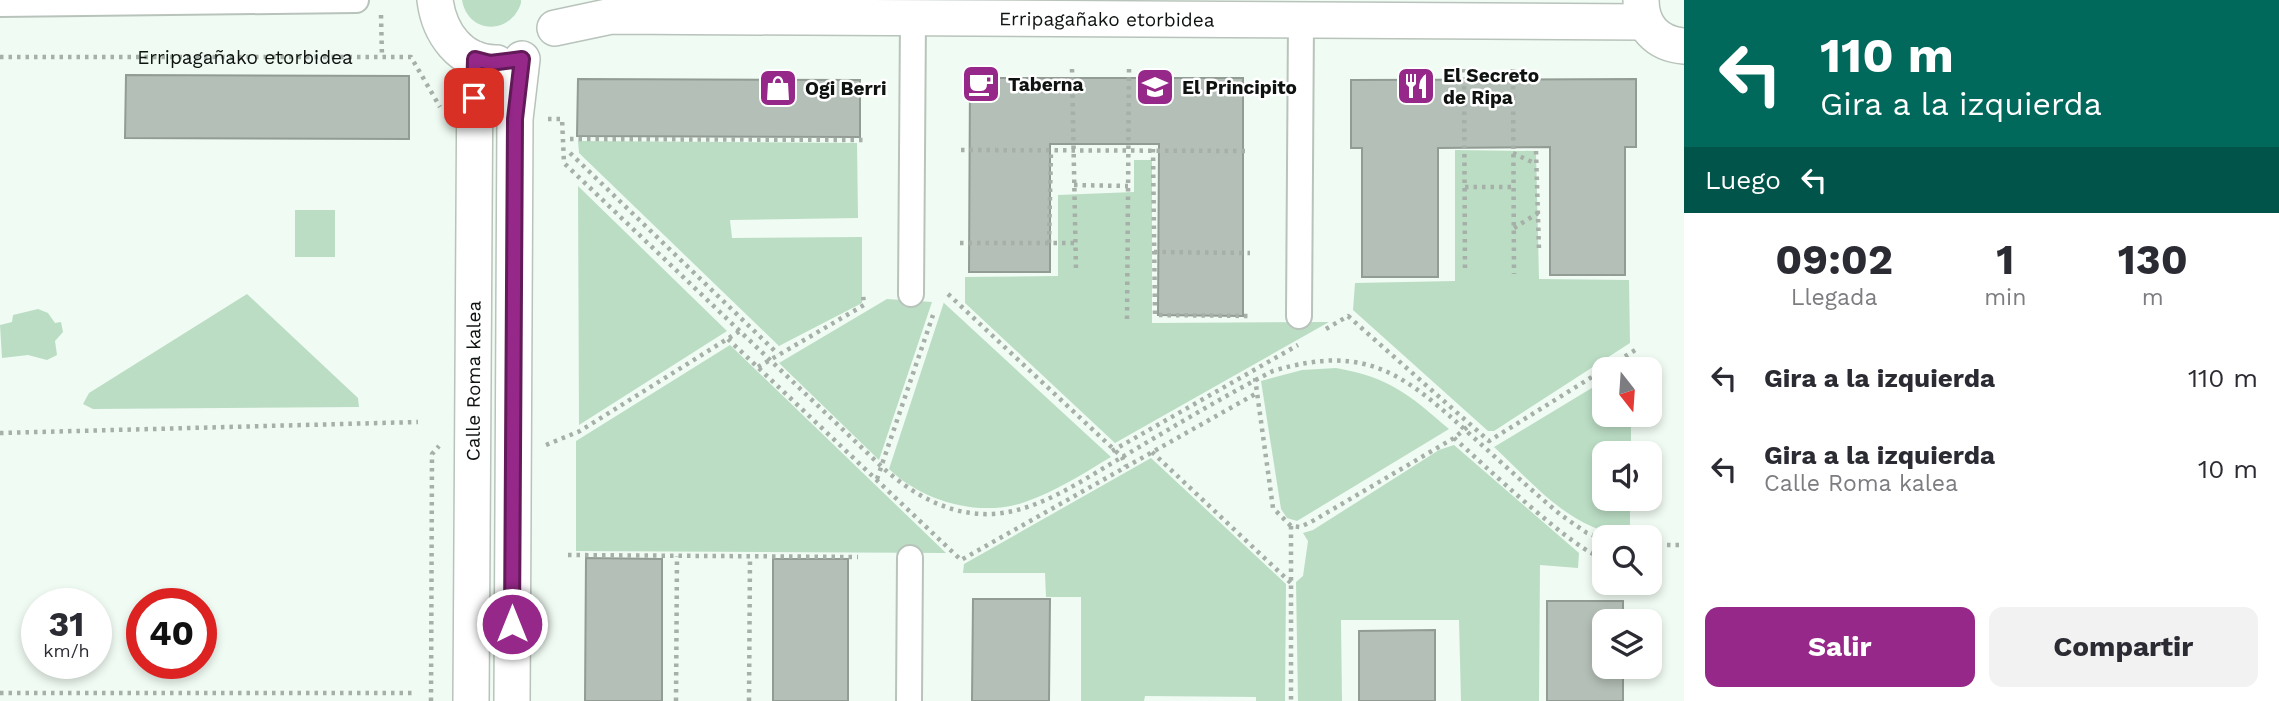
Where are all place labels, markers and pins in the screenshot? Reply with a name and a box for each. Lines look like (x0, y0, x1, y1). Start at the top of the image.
cafe icon: Taberna (960, 63, 1002, 105)
place label: El Secreto de Ripa (1443, 64, 1539, 109)
restaurant icon: El Secreto de Ripa (1395, 65, 1437, 107)
school or university icon: El Principito (1134, 66, 1176, 108)
shop icon: Ogi Berri (757, 67, 799, 109)
pin (444, 68, 504, 128)
place label: Taberna (1008, 73, 1084, 96)
place label: El Principito (1182, 76, 1297, 99)
place label: Ogi Berri (805, 77, 886, 100)

